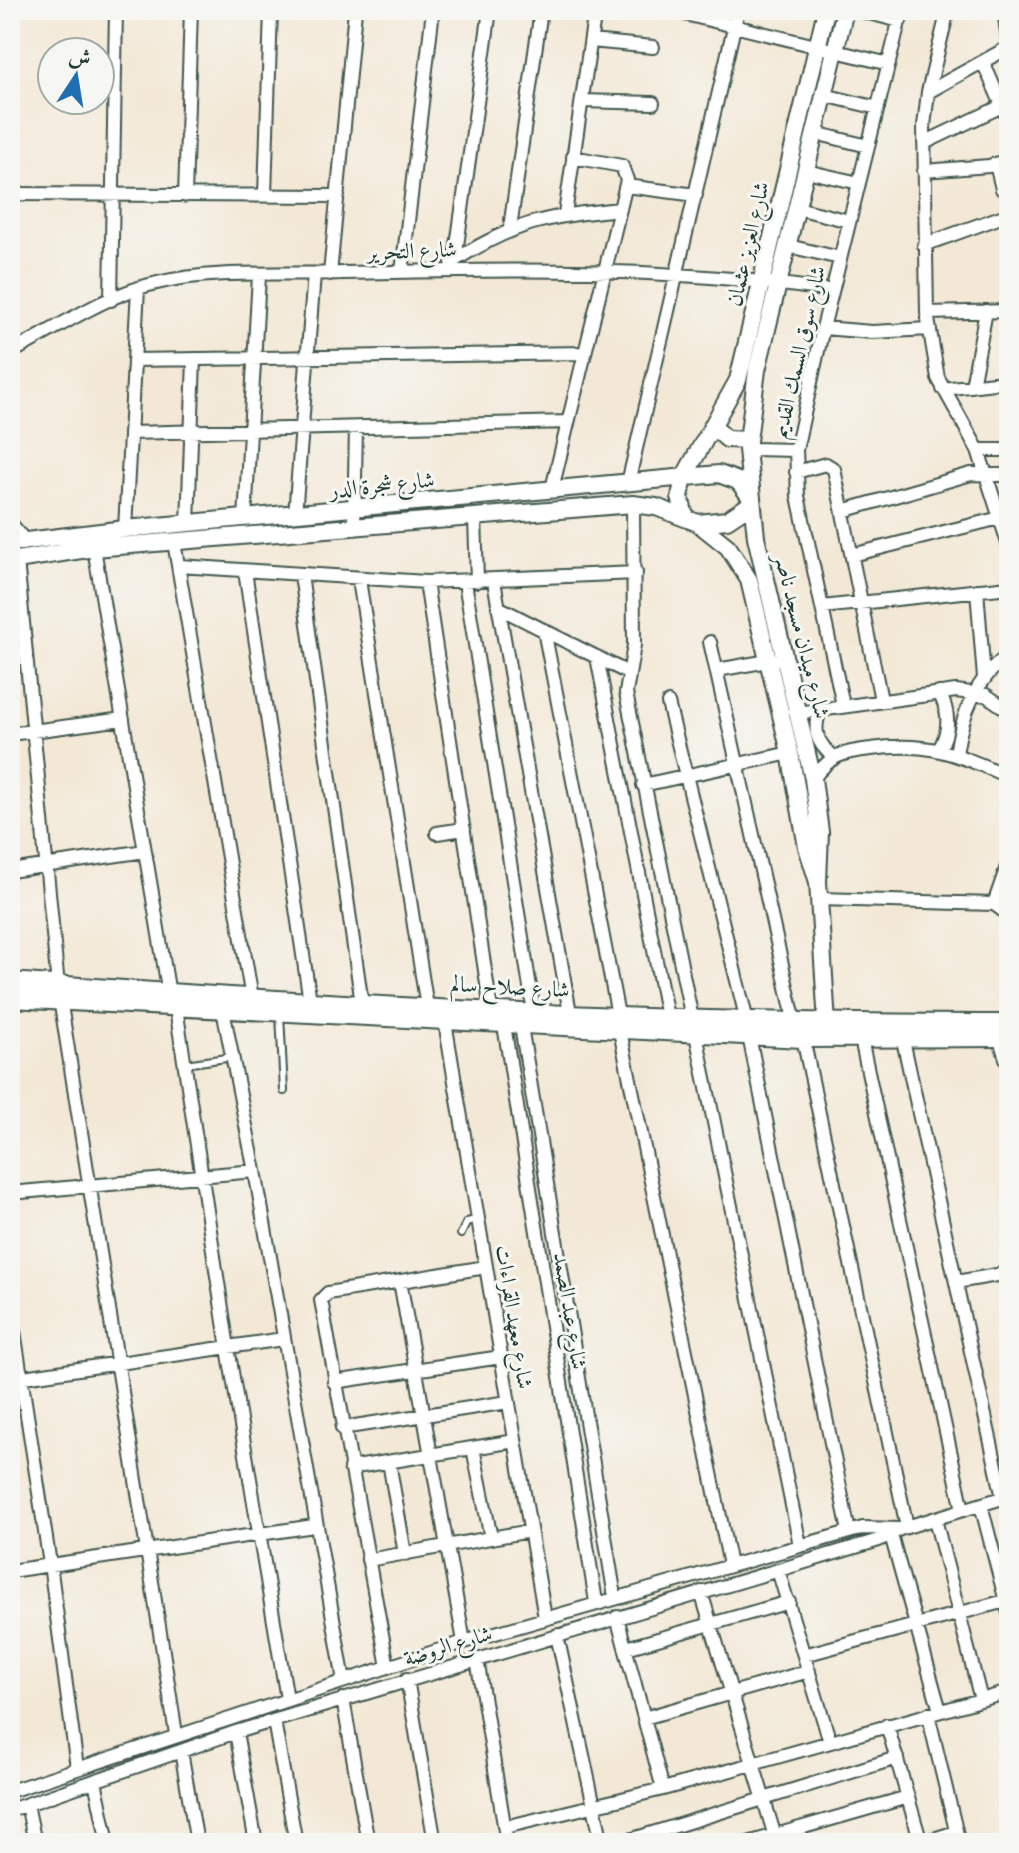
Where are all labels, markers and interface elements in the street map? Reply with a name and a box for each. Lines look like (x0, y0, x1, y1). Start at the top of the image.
north arrow (36, 36, 116, 116)
text: ش (66, 40, 94, 74)
street label: شارع العزيز عثمان (719, 179, 780, 310)
street label: شارع التحرير (365, 234, 457, 271)
street label: شارع سوق السمك القديم (765, 263, 837, 442)
street label: شارع شجرة الدر (326, 465, 436, 509)
street label: شارع ميدان مسجد ناصر (764, 548, 837, 722)
street label: شارع صلاح سالم (449, 969, 570, 1009)
street label: شارع معهد القراءات (485, 1243, 540, 1392)
street label: شارع عبد الصمد (543, 1250, 594, 1372)
street label: شارع الروضة (400, 1618, 497, 1677)

